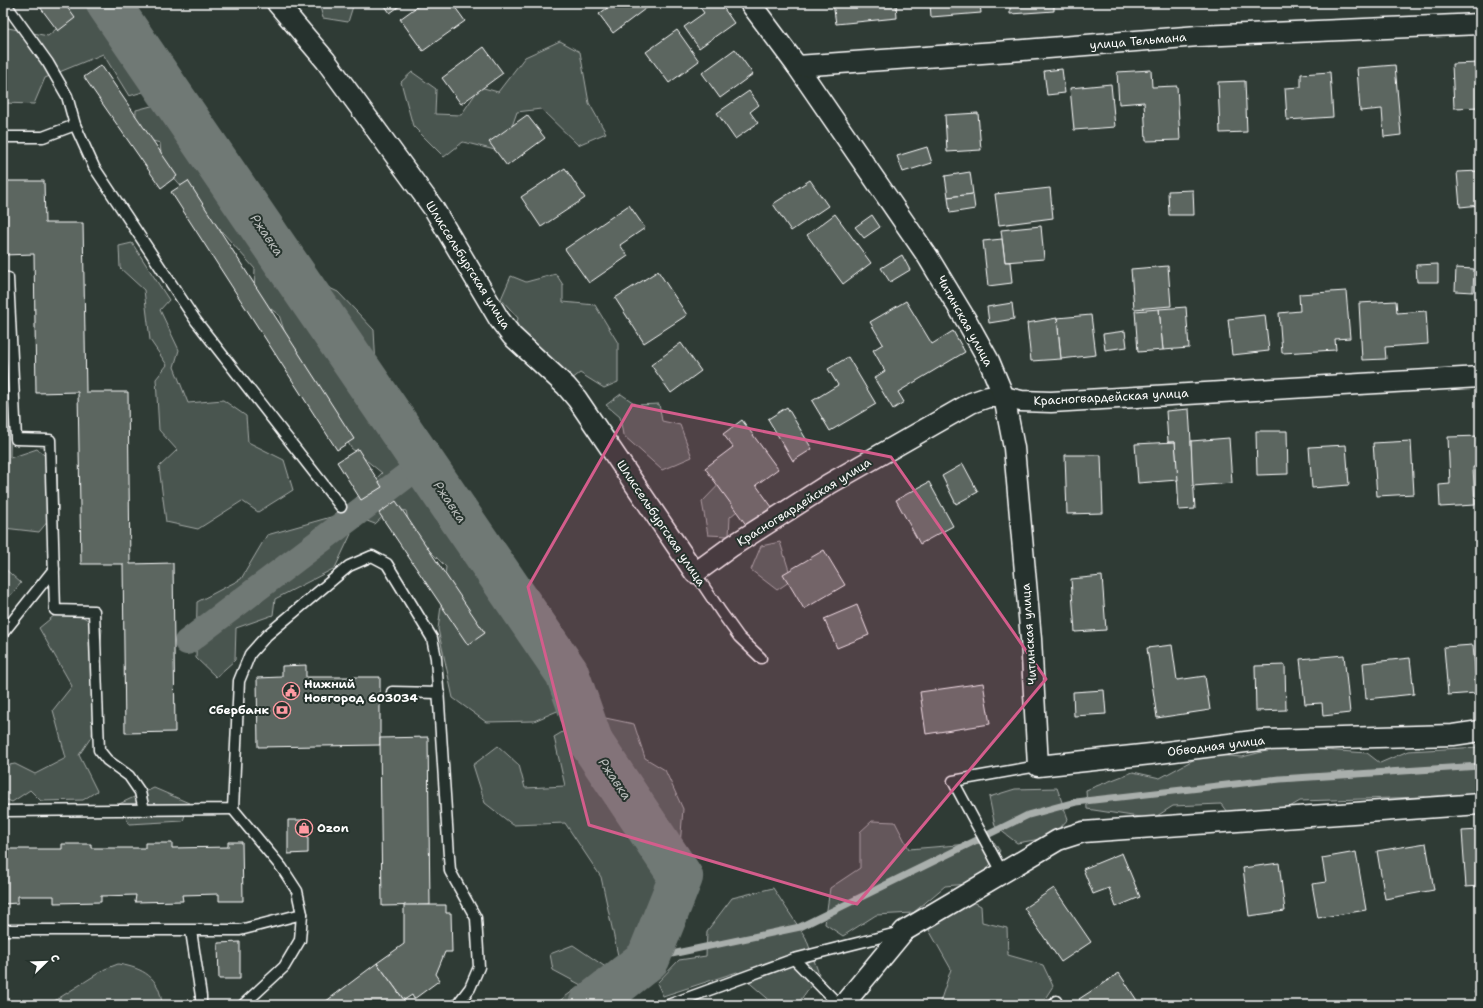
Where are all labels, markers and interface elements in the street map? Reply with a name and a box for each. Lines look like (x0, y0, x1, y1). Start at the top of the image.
street label: улица Тельмана (1089, 29, 1188, 53)
street label: Шлиссельбургская улица (422, 198, 514, 333)
water label: Ржавка (247, 211, 287, 259)
street label: Читинская улица (933, 273, 997, 370)
street label: Красногвардейская улица (1033, 385, 1189, 409)
street label: Красногвардейская улица (734, 454, 874, 550)
street label: Шлиссельбургская улица (613, 457, 709, 590)
water label: Ржавка (430, 478, 470, 526)
street label: Читинская улица (1017, 582, 1041, 685)
place label: Нижний Новгород 603034 (304, 676, 418, 706)
public building icon: Нижний Новгород 603034 (281, 681, 301, 701)
bank icon: Сбербанк (272, 700, 292, 720)
place label: Сбербанк (209, 702, 269, 718)
street label: Обводная улица (1166, 732, 1266, 760)
water label: Ржавка (595, 755, 635, 803)
shop icon: Ozon (294, 818, 314, 838)
place label: Ozon (317, 820, 349, 836)
north arrow (26, 942, 66, 982)
text: С (47, 952, 63, 965)

